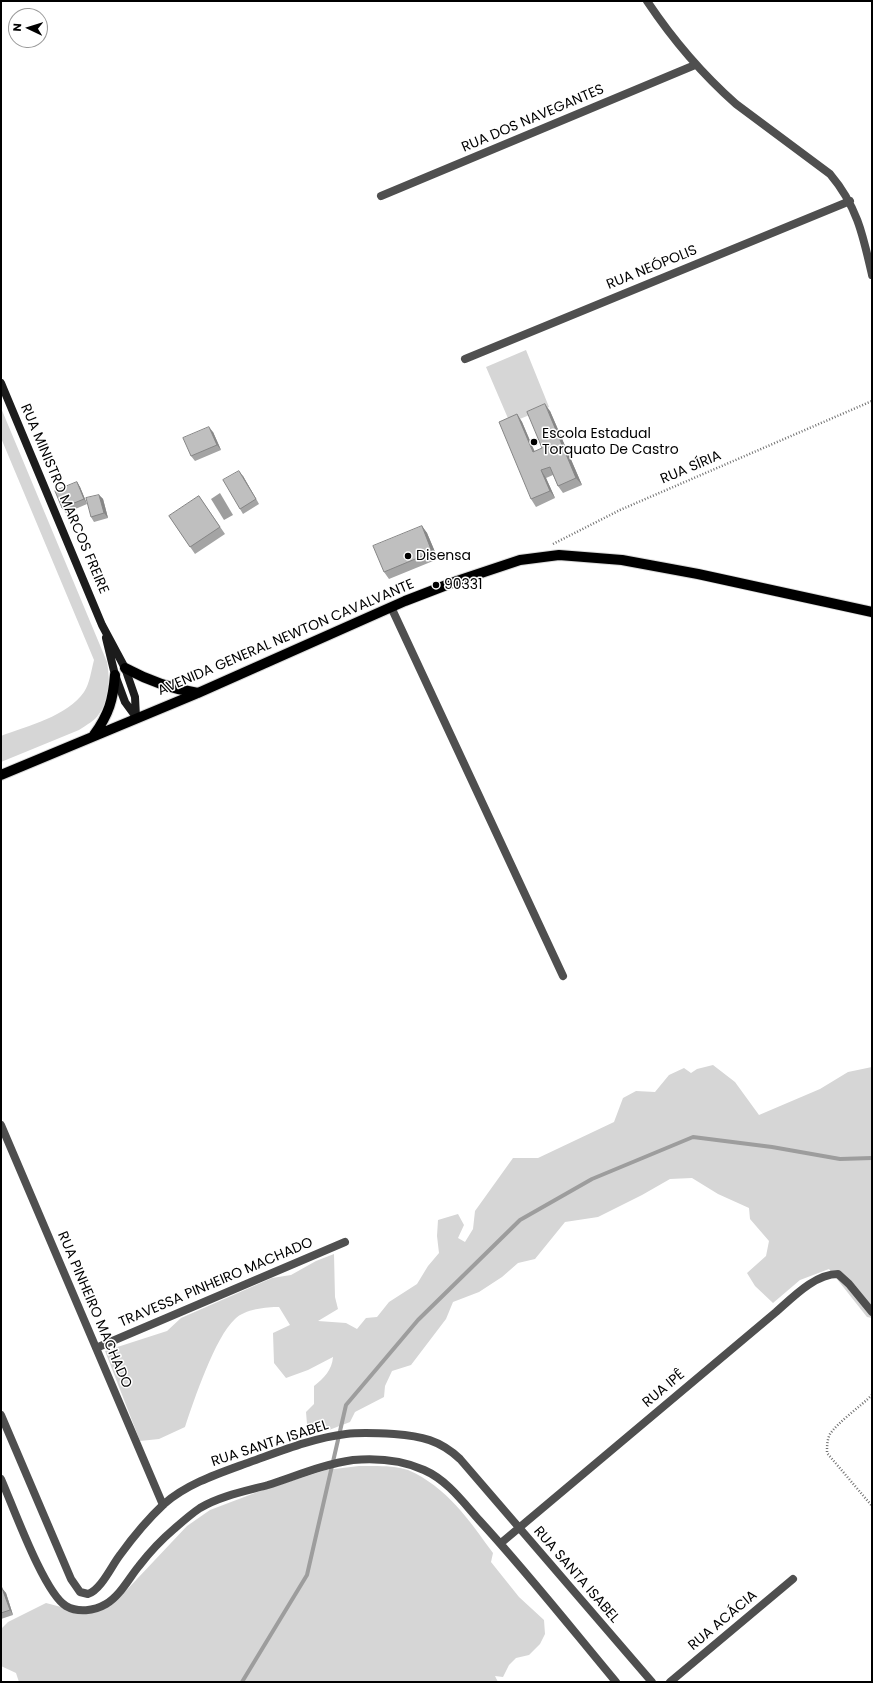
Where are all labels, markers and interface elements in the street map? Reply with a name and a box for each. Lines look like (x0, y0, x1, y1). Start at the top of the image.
north arrow (8, 8, 48, 48)
text: N (9, 23, 25, 32)
street label: RUA DOS NAVEGANTES (459, 81, 607, 157)
street label: RUA NEÓPOLIS (604, 242, 700, 294)
street label: RUA MINISTRO MARCOS FREIRE (16, 402, 112, 596)
place label: Escola Estadual Torquato De Castro (542, 426, 679, 458)
marker: Escola Estadual Torquato De Castro (529, 437, 539, 447)
street label: RUA SÍRIA (658, 448, 724, 488)
place label: Disensa (416, 548, 471, 564)
marker: Disensa (403, 551, 413, 561)
street label: AVENIDA GENERAL NEWTON CAVALVANTE (155, 576, 417, 700)
place label: 90331 (444, 577, 483, 593)
marker: 90331 (431, 580, 441, 590)
street label: RUA PINHEIRO MACHADO (53, 1229, 135, 1391)
street label: TRAVESSA PINHEIRO MACHADO (116, 1234, 316, 1332)
street label: RUA IPÊ (640, 1367, 688, 1411)
street label: RUA SANTA ISABEL (209, 1417, 331, 1471)
street label: RUA SANTA ISABEL (530, 1523, 622, 1627)
street label: RUA ACÁCIA (685, 1587, 761, 1655)

